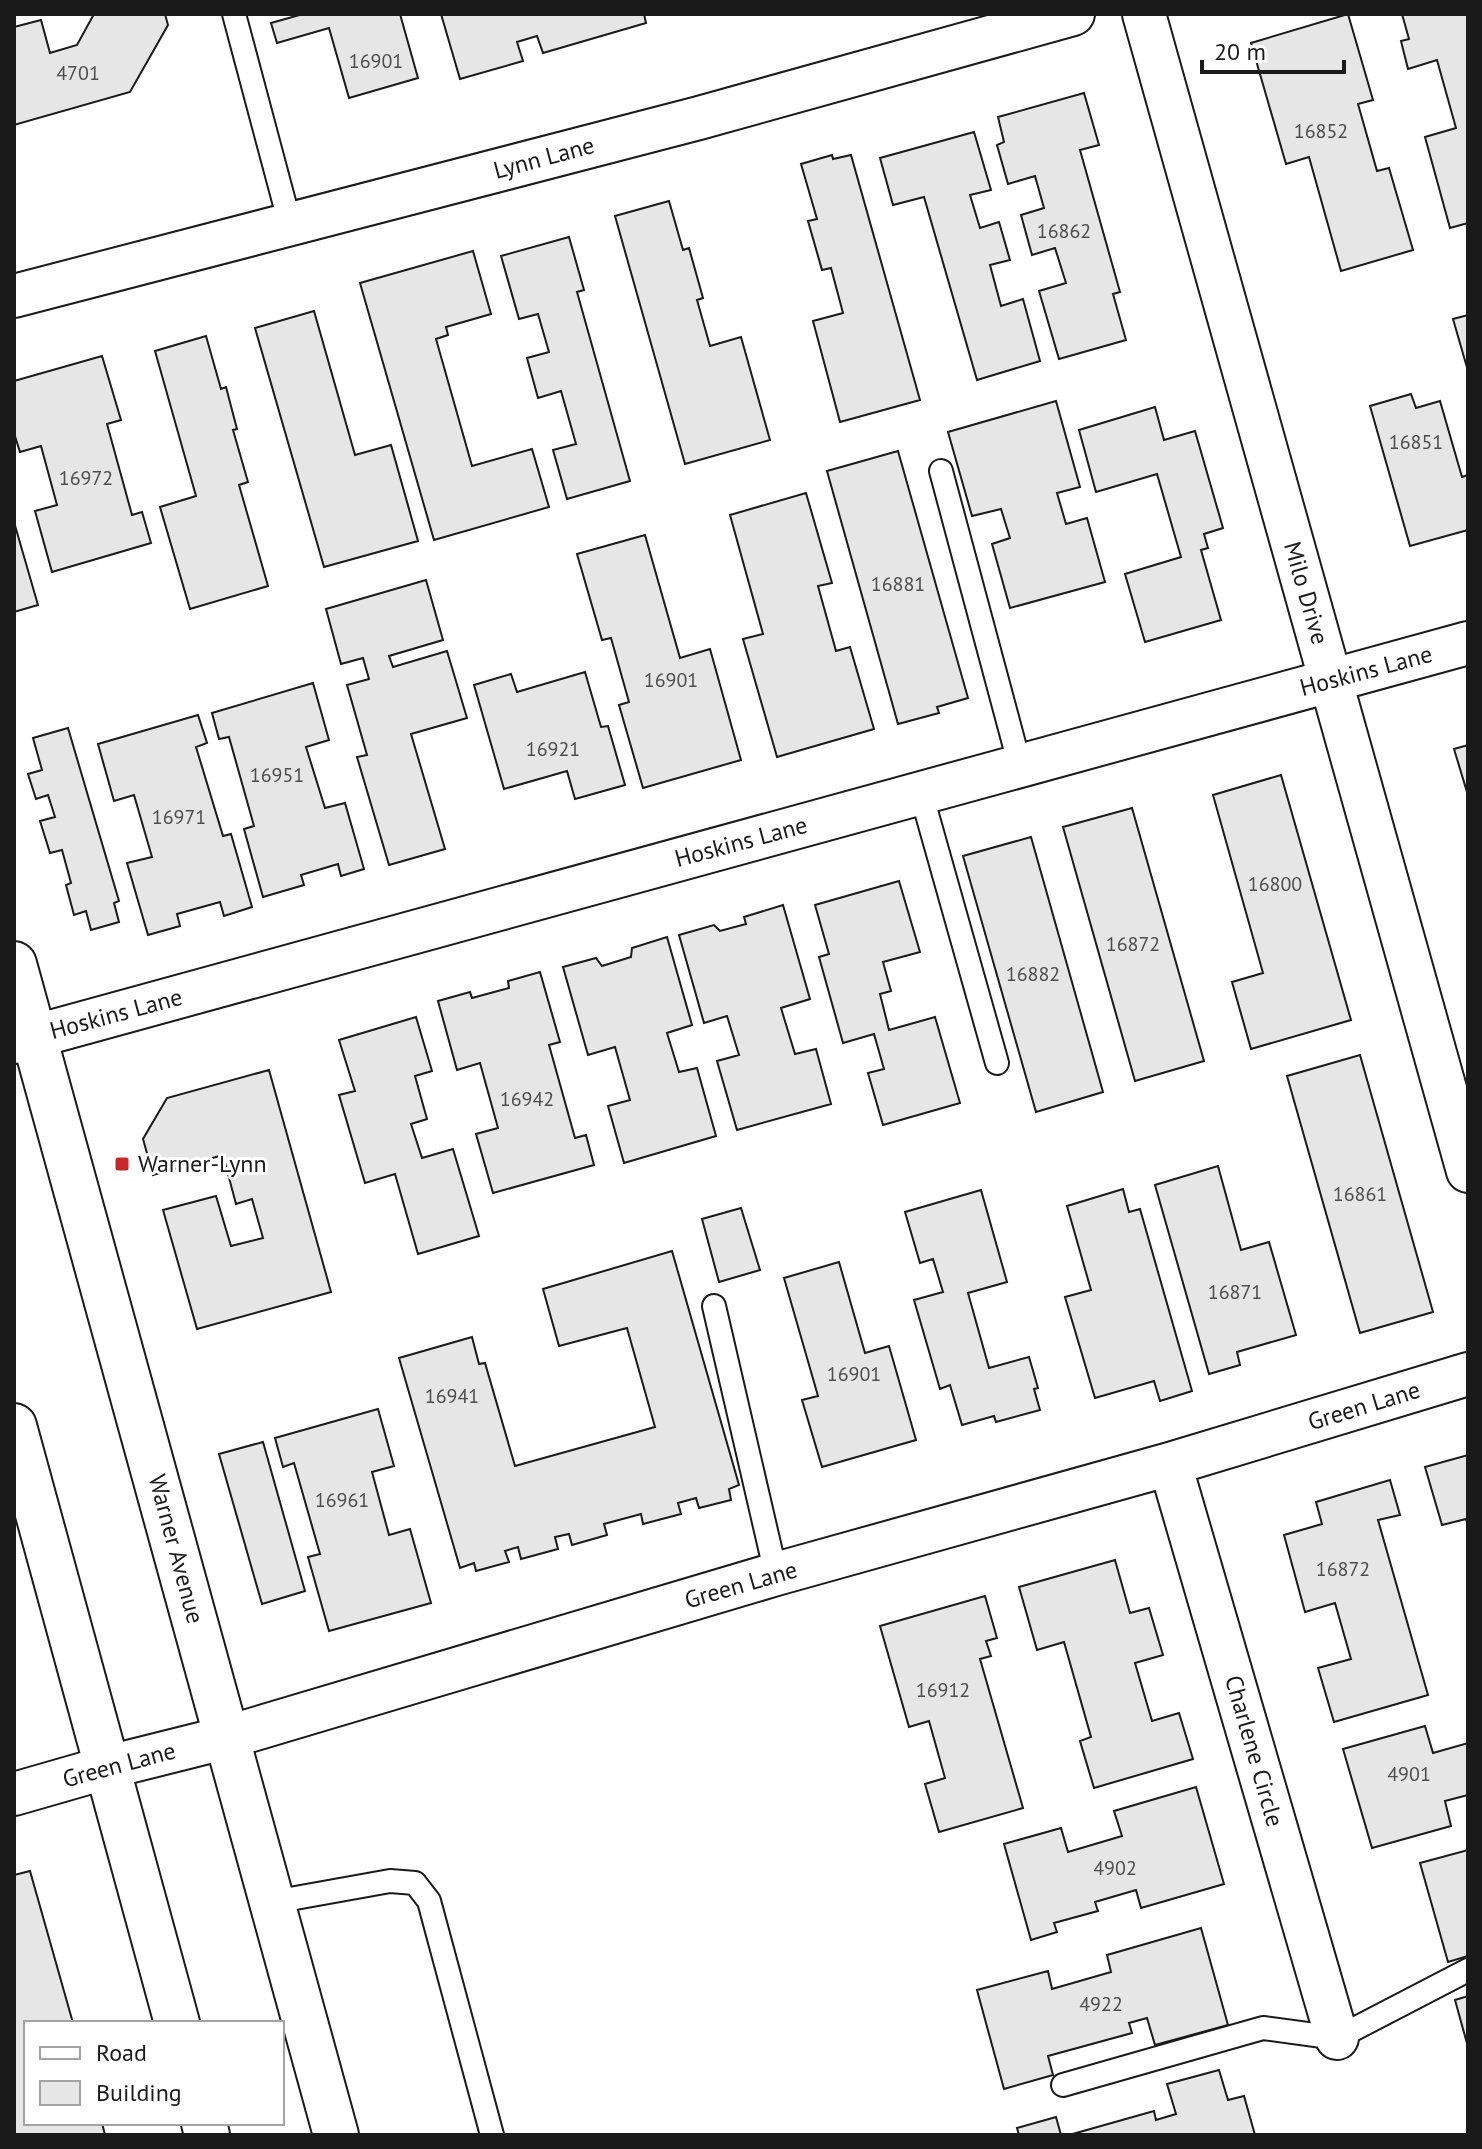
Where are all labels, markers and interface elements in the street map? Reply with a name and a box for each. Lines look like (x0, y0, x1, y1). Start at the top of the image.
scale bar (1202, 24, 1344, 74)
text: 20 m (1214, 36, 1266, 67)
house number: 16901 (349, 48, 403, 74)
house number: 4701 (56, 60, 100, 86)
house number: 16852 (1294, 118, 1348, 144)
street label: Lynn Lane (490, 129, 598, 186)
house number: 16862 (1037, 218, 1091, 244)
house number: 16851 (1389, 429, 1443, 455)
house number: 16972 (59, 465, 113, 491)
street label: Milo Drive (1277, 538, 1336, 648)
house number: 16881 (871, 571, 925, 597)
street label: Hoskins Lane (1296, 638, 1435, 703)
house number: 16901 (644, 667, 698, 693)
house number: 16921 (526, 736, 580, 762)
house number: 16951 (250, 762, 304, 788)
house number: 16971 (152, 804, 206, 830)
street label: Hoskins Lane (671, 809, 810, 874)
house number: 16800 (1248, 871, 1302, 897)
house number: 16872 (1106, 931, 1160, 957)
house number: 16882 (1006, 961, 1060, 987)
street label: Hoskins Lane (46, 981, 185, 1046)
house number: 16942 (500, 1086, 554, 1112)
place label: Warner-Lynn (138, 1148, 267, 1179)
marker: Warner-Lynn (113, 1155, 131, 1173)
house number: 16861 (1333, 1181, 1387, 1207)
house number: 16871 (1208, 1279, 1262, 1305)
house number: 16901 (827, 1361, 881, 1387)
street label: Green Lane (1304, 1374, 1424, 1437)
house number: 16941 (425, 1383, 479, 1409)
street label: Warner Avenue (142, 1471, 211, 1627)
house number: 16961 (315, 1487, 369, 1513)
street label: Green Lane (681, 1554, 801, 1615)
house number: 16872 (1316, 1556, 1370, 1582)
street label: Charlene Circle (1218, 1672, 1291, 1830)
house number: 16912 (916, 1677, 970, 1703)
street label: Green Lane (59, 1735, 179, 1794)
house number: 4901 (1387, 1761, 1431, 1787)
house number: 4902 (1093, 1855, 1137, 1881)
house number: 4922 (1079, 1991, 1123, 2017)
legend (24, 2021, 284, 2125)
text: Road (96, 2037, 147, 2068)
text: Building (96, 2077, 182, 2108)

